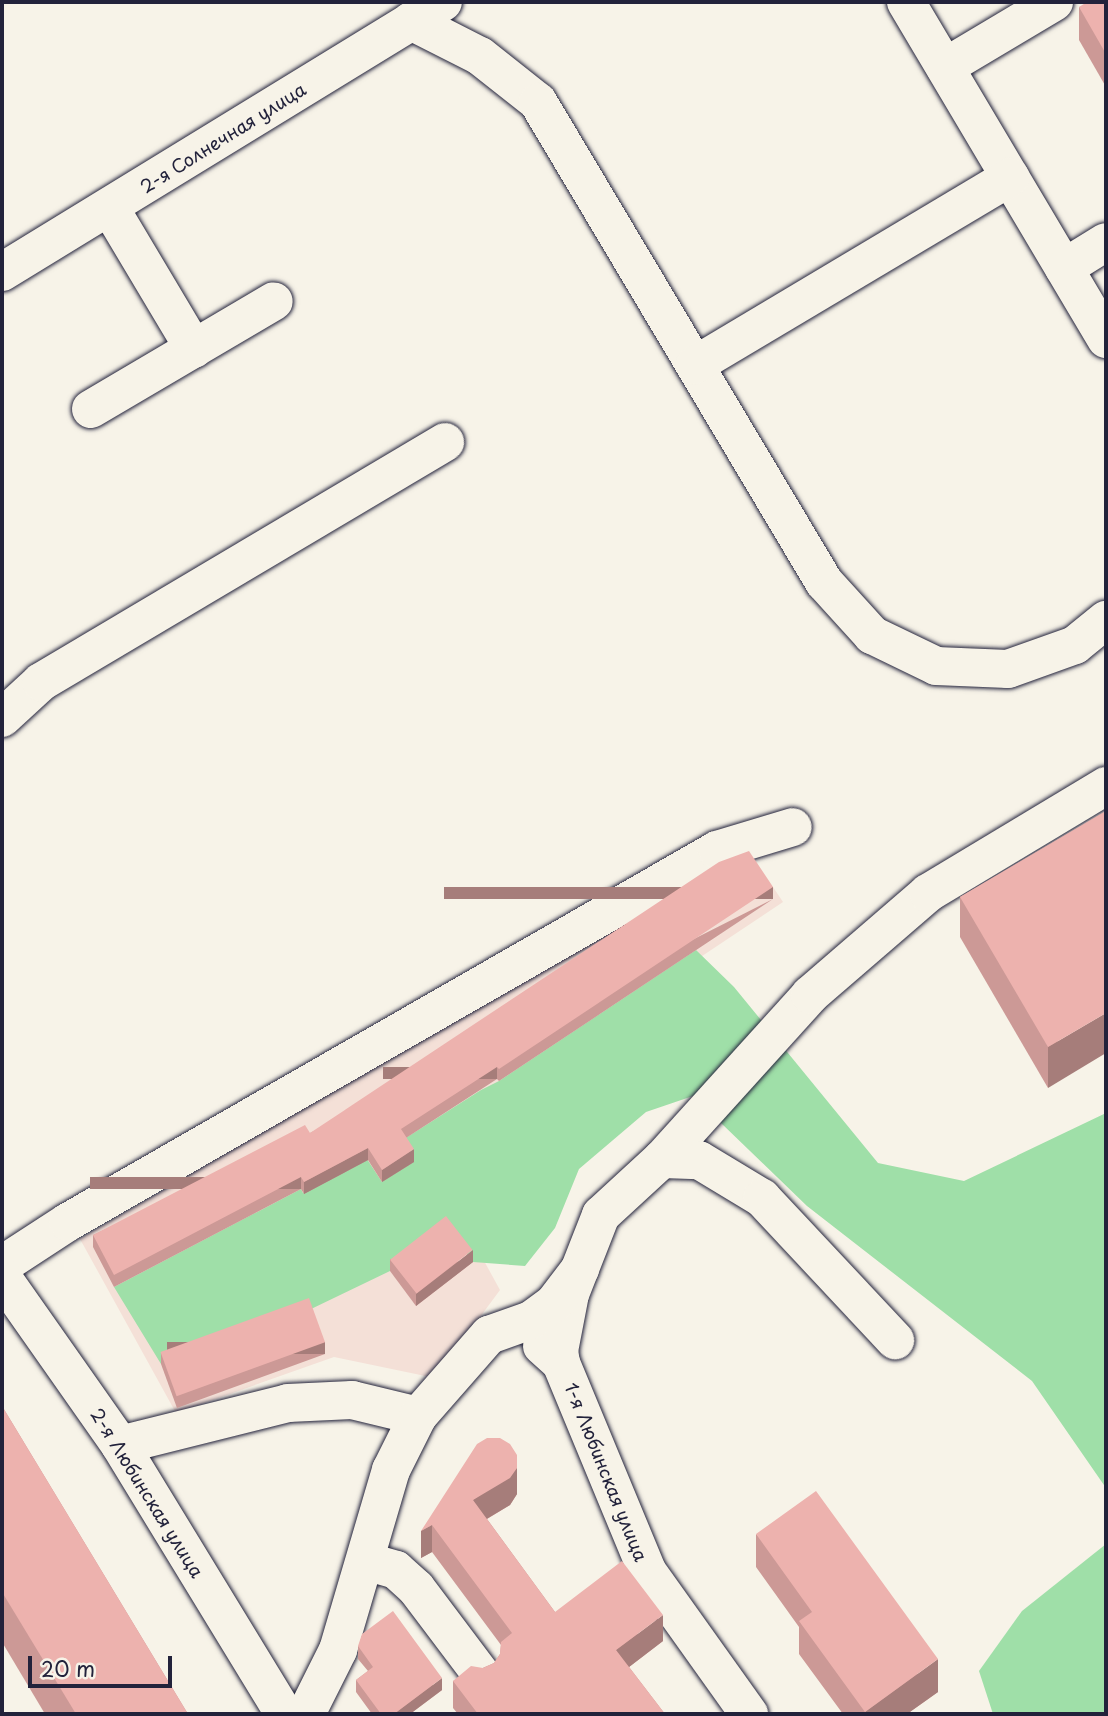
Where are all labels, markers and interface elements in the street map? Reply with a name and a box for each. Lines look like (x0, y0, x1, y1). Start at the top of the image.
street label: 2-я Солнечная улица (136, 78, 310, 198)
street label: 1-я Любинская улица (560, 1379, 652, 1565)
street label: 2-я Любинская улица (86, 1404, 208, 1582)
scale bar (32, 1642, 175, 1686)
text: 20 m (41, 1652, 95, 1684)

